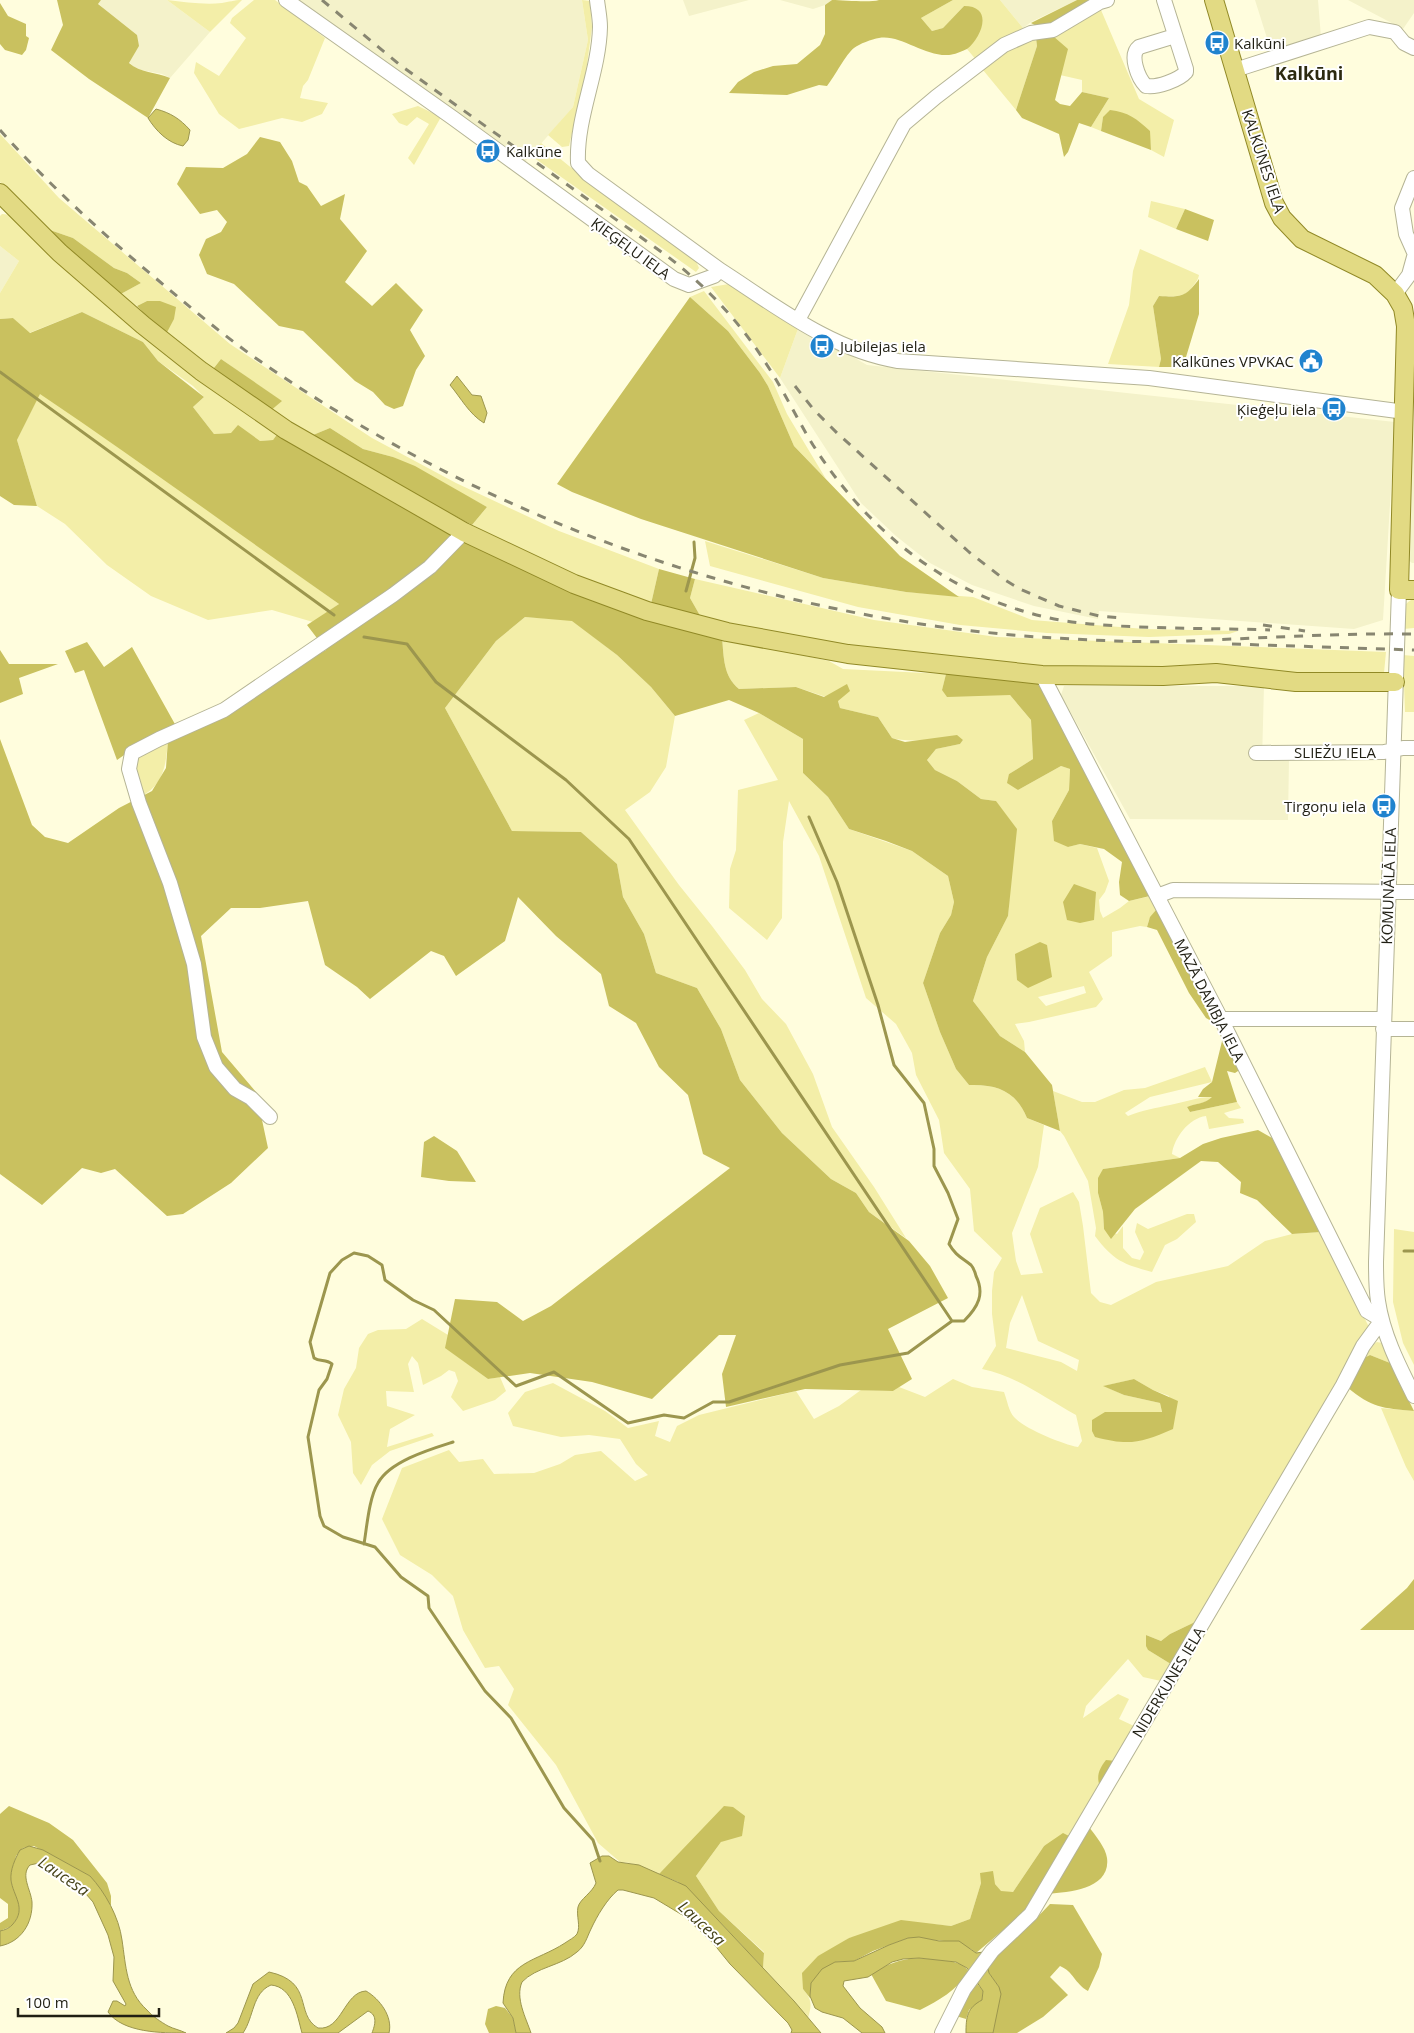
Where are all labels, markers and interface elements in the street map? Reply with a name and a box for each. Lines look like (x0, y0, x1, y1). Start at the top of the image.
bus stop icon: Kalkūni (1204, 30, 1230, 56)
place label: Kalkūni (1234, 33, 1285, 53)
district label: Kalkūni (1275, 61, 1343, 85)
street label: KALKŪNES IELA (1238, 106, 1290, 216)
bus stop icon: Kalkūne (475, 138, 501, 164)
place label: Kalkūne (506, 141, 562, 161)
street label: ĶIEĢEĻU IELA (587, 212, 675, 284)
bus stop icon: Jubilejas iela (809, 333, 835, 359)
place label: Jubilejas iela (838, 336, 926, 356)
public building icon: Kalkūnes VPVKAC (1298, 348, 1324, 374)
place label: Kalkūnes VPVKAC (1172, 351, 1294, 371)
bus stop icon: Ķieģeļu iela (1321, 396, 1347, 422)
place label: Ķieģeļu iela (1237, 399, 1316, 419)
street label: SLIEŽU IELA (1294, 742, 1376, 762)
bus stop icon: Tirgoņu iela (1371, 793, 1397, 819)
place label: Tirgoņu iela (1284, 796, 1366, 816)
street label: KOMUNĀLĀ IELA (1376, 827, 1400, 945)
street label: MAZĀ DAMBJA IELA (1170, 935, 1250, 1065)
street label: NIDERKUNES IELA (1127, 1623, 1209, 1741)
water label: Laucesa (34, 1851, 94, 1901)
water label: Laucesa (674, 1895, 730, 1951)
scale bar (18, 1986, 159, 2018)
text: 100 m (25, 1992, 69, 2012)

